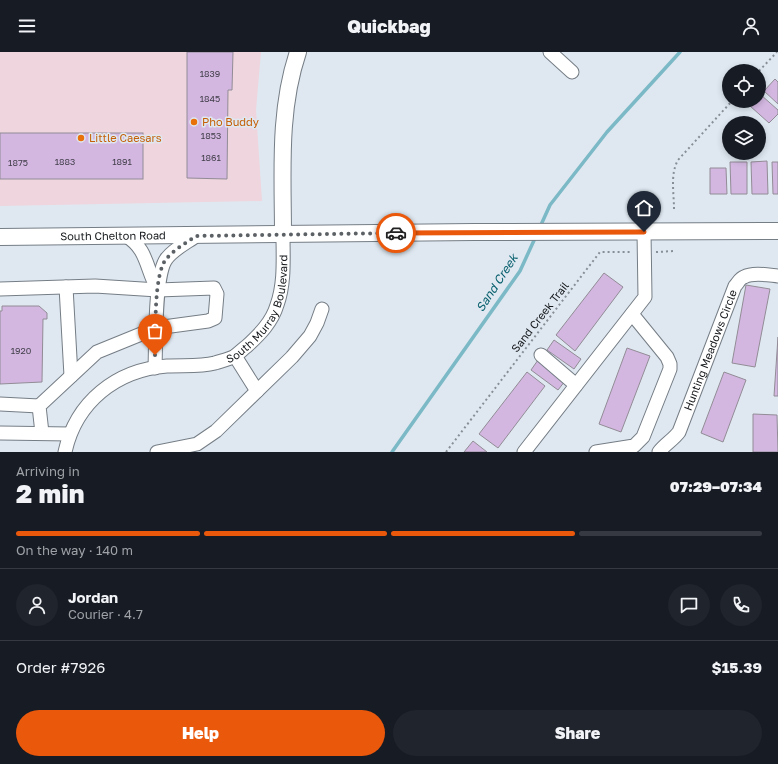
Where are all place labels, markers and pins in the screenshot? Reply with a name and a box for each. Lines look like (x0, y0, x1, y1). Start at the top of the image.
place label: Pho Buddy (202, 115, 259, 128)
marker: Pho Buddy (189, 117, 199, 127)
place label: Little Caesars (89, 131, 162, 144)
marker: Little Caesars (76, 133, 86, 143)
pin (627, 191, 661, 232)
pin (138, 314, 172, 355)

